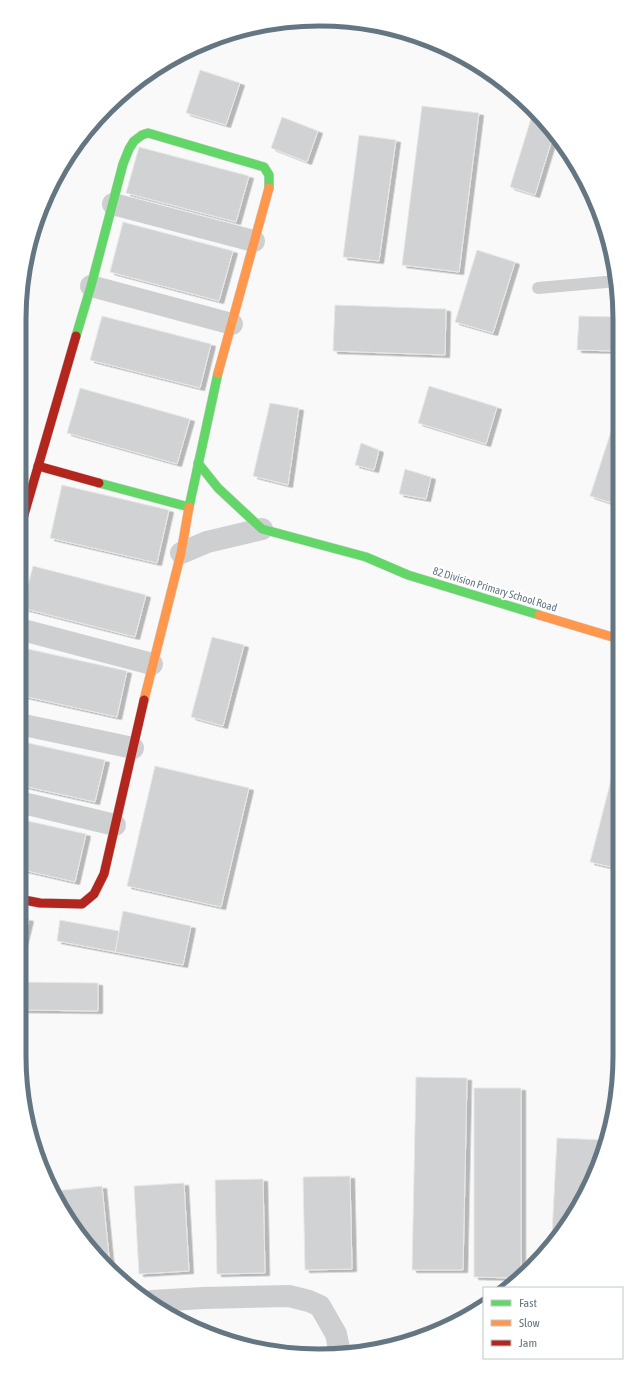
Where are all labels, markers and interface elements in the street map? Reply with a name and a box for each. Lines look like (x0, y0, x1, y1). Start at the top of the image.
street label: 82 Division Primary School Road (431, 564, 559, 614)
legend (483, 1287, 623, 1359)
text: Fast (519, 1296, 537, 1310)
text: Slow (519, 1316, 540, 1330)
text: Jam (519, 1336, 537, 1350)

